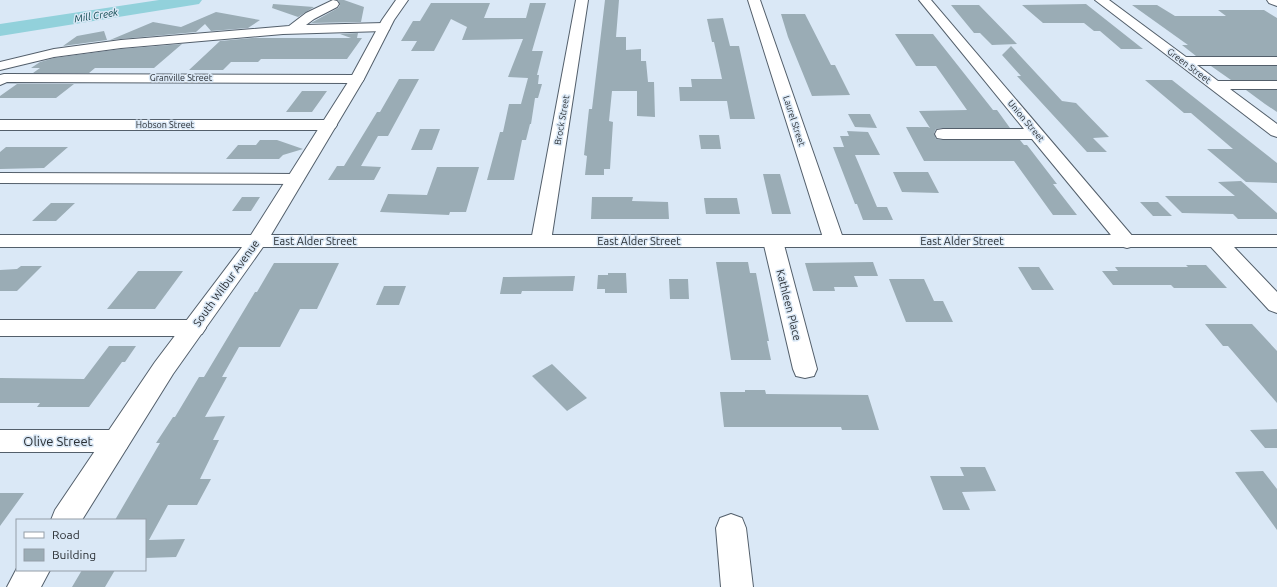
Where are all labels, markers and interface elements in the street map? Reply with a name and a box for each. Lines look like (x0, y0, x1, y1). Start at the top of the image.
water label: Mill Creek (73, 6, 120, 24)
street label: Green Street (1165, 46, 1213, 86)
street label: Granville Street (150, 73, 213, 83)
street label: Brock Street (553, 94, 571, 146)
street label: Laurel Street (781, 95, 807, 148)
street label: Union Street (1006, 98, 1047, 144)
street label: Hobson Street (136, 120, 195, 130)
street label: East Alder Street (273, 235, 357, 247)
street label: East Alder Street (597, 235, 681, 247)
street label: East Alder Street (920, 235, 1004, 247)
street label: South Wilbur Avenue (191, 237, 261, 329)
street label: Kathleen Place (774, 268, 804, 342)
street label: Olive Street (23, 434, 93, 448)
legend (16, 519, 146, 571)
text: Road (52, 528, 80, 541)
text: Building (52, 548, 96, 561)

